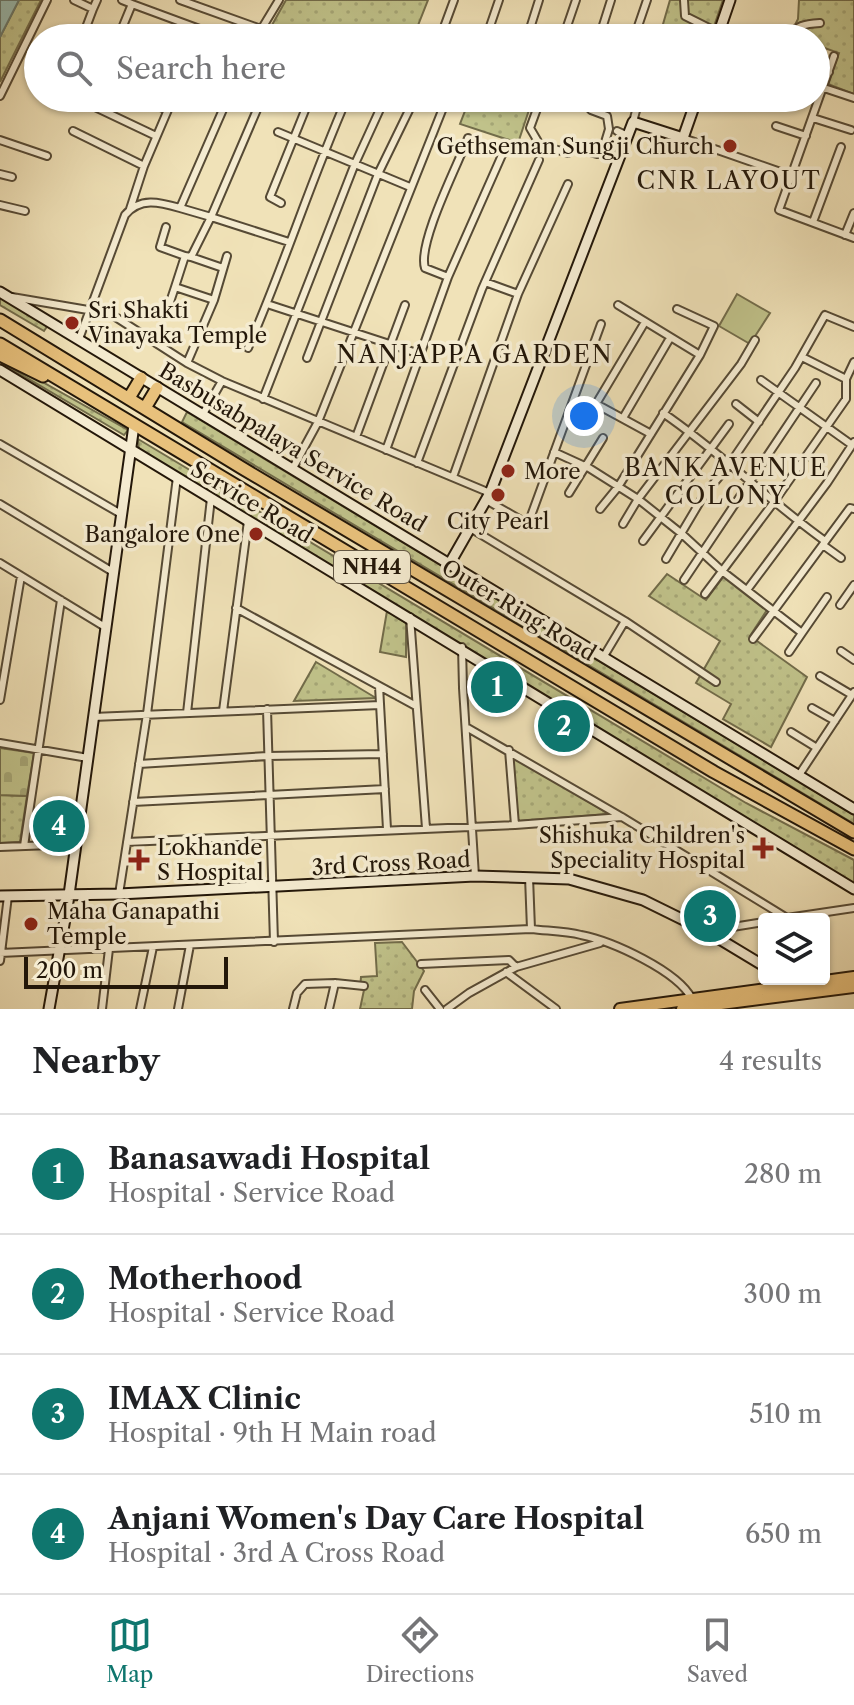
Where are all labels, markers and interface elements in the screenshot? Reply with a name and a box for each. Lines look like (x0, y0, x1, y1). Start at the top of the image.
search box (24, 24, 830, 112)
icon: search (52, 46, 96, 90)
text: Search here (116, 50, 286, 87)
place label: Gethseman Sungji Church (436, 133, 714, 160)
marker: Gethseman Sungji Church (721, 137, 739, 155)
district label: CNR LAYOUT (636, 166, 822, 195)
place label: Sri Shakti Vinayaka Temple (87, 297, 267, 349)
marker: Sri Shakti Vinayaka Temple (63, 314, 81, 332)
district label: NANJAPPA GARDEN (336, 340, 614, 369)
street label: Basbusabpalaya Service Road (155, 357, 431, 537)
your location (564, 396, 604, 436)
district label: BANK AVENUE COLONY (624, 453, 828, 510)
street label: Service Road (186, 455, 318, 549)
place label: More (524, 458, 580, 485)
marker: More (499, 462, 517, 480)
marker: City Pearl (489, 486, 507, 504)
place label: City Pearl (447, 508, 550, 535)
place label: Bangalore One (85, 521, 240, 548)
marker: Bangalore One (247, 525, 265, 543)
road number: NH44 (334, 551, 410, 583)
street label: Outer Ring Road (437, 554, 601, 667)
pin: 1 (471, 657, 523, 717)
pin: 2 (538, 696, 590, 756)
pin: 4 (33, 796, 85, 856)
place label: Shishuka Children's Speciality Hospital (539, 822, 745, 874)
place label: Lokhande S Hospital (157, 834, 264, 886)
marker: Shishuka Children's Speciality Hospital (752, 837, 774, 859)
street label: 3rd Cross Road (311, 846, 471, 881)
marker: Lokhande S Hospital (128, 849, 150, 871)
pin: 3 (684, 886, 736, 946)
place label: Maha Ganapathi Temple (47, 898, 220, 950)
map controls (758, 913, 830, 985)
button: layers (758, 913, 830, 985)
marker: Maha Ganapathi Temple (22, 915, 40, 933)
scale bar (24, 953, 228, 989)
text: 200 m (36, 957, 103, 984)
text: Nearby (32, 1040, 160, 1082)
text: 4 results (719, 1045, 822, 1077)
text: Banasawadi Hospital (108, 1140, 430, 1177)
text: 1 (52, 1158, 64, 1190)
text: 280 m (744, 1158, 822, 1190)
text: Hospital · Service Road (108, 1177, 395, 1209)
text: Motherhood (108, 1260, 302, 1297)
text: 2 (50, 1278, 66, 1310)
text: 300 m (744, 1278, 822, 1310)
text: Hospital · Service Road (108, 1297, 395, 1329)
text: IMAX Clinic (108, 1380, 301, 1417)
text: 3 (51, 1398, 65, 1430)
text: 510 m (749, 1398, 822, 1430)
text: Hospital · 9th H Main road (108, 1417, 436, 1449)
text: Anjani Women's Day Care Hospital (108, 1500, 644, 1537)
text: 4 (50, 1518, 66, 1550)
text: 650 m (745, 1518, 822, 1550)
text: Hospital · 3rd A Cross Road (108, 1537, 445, 1569)
tab: Map (106, 1613, 153, 1688)
tab: Directions (366, 1613, 474, 1688)
tab: Saved (687, 1613, 748, 1688)

